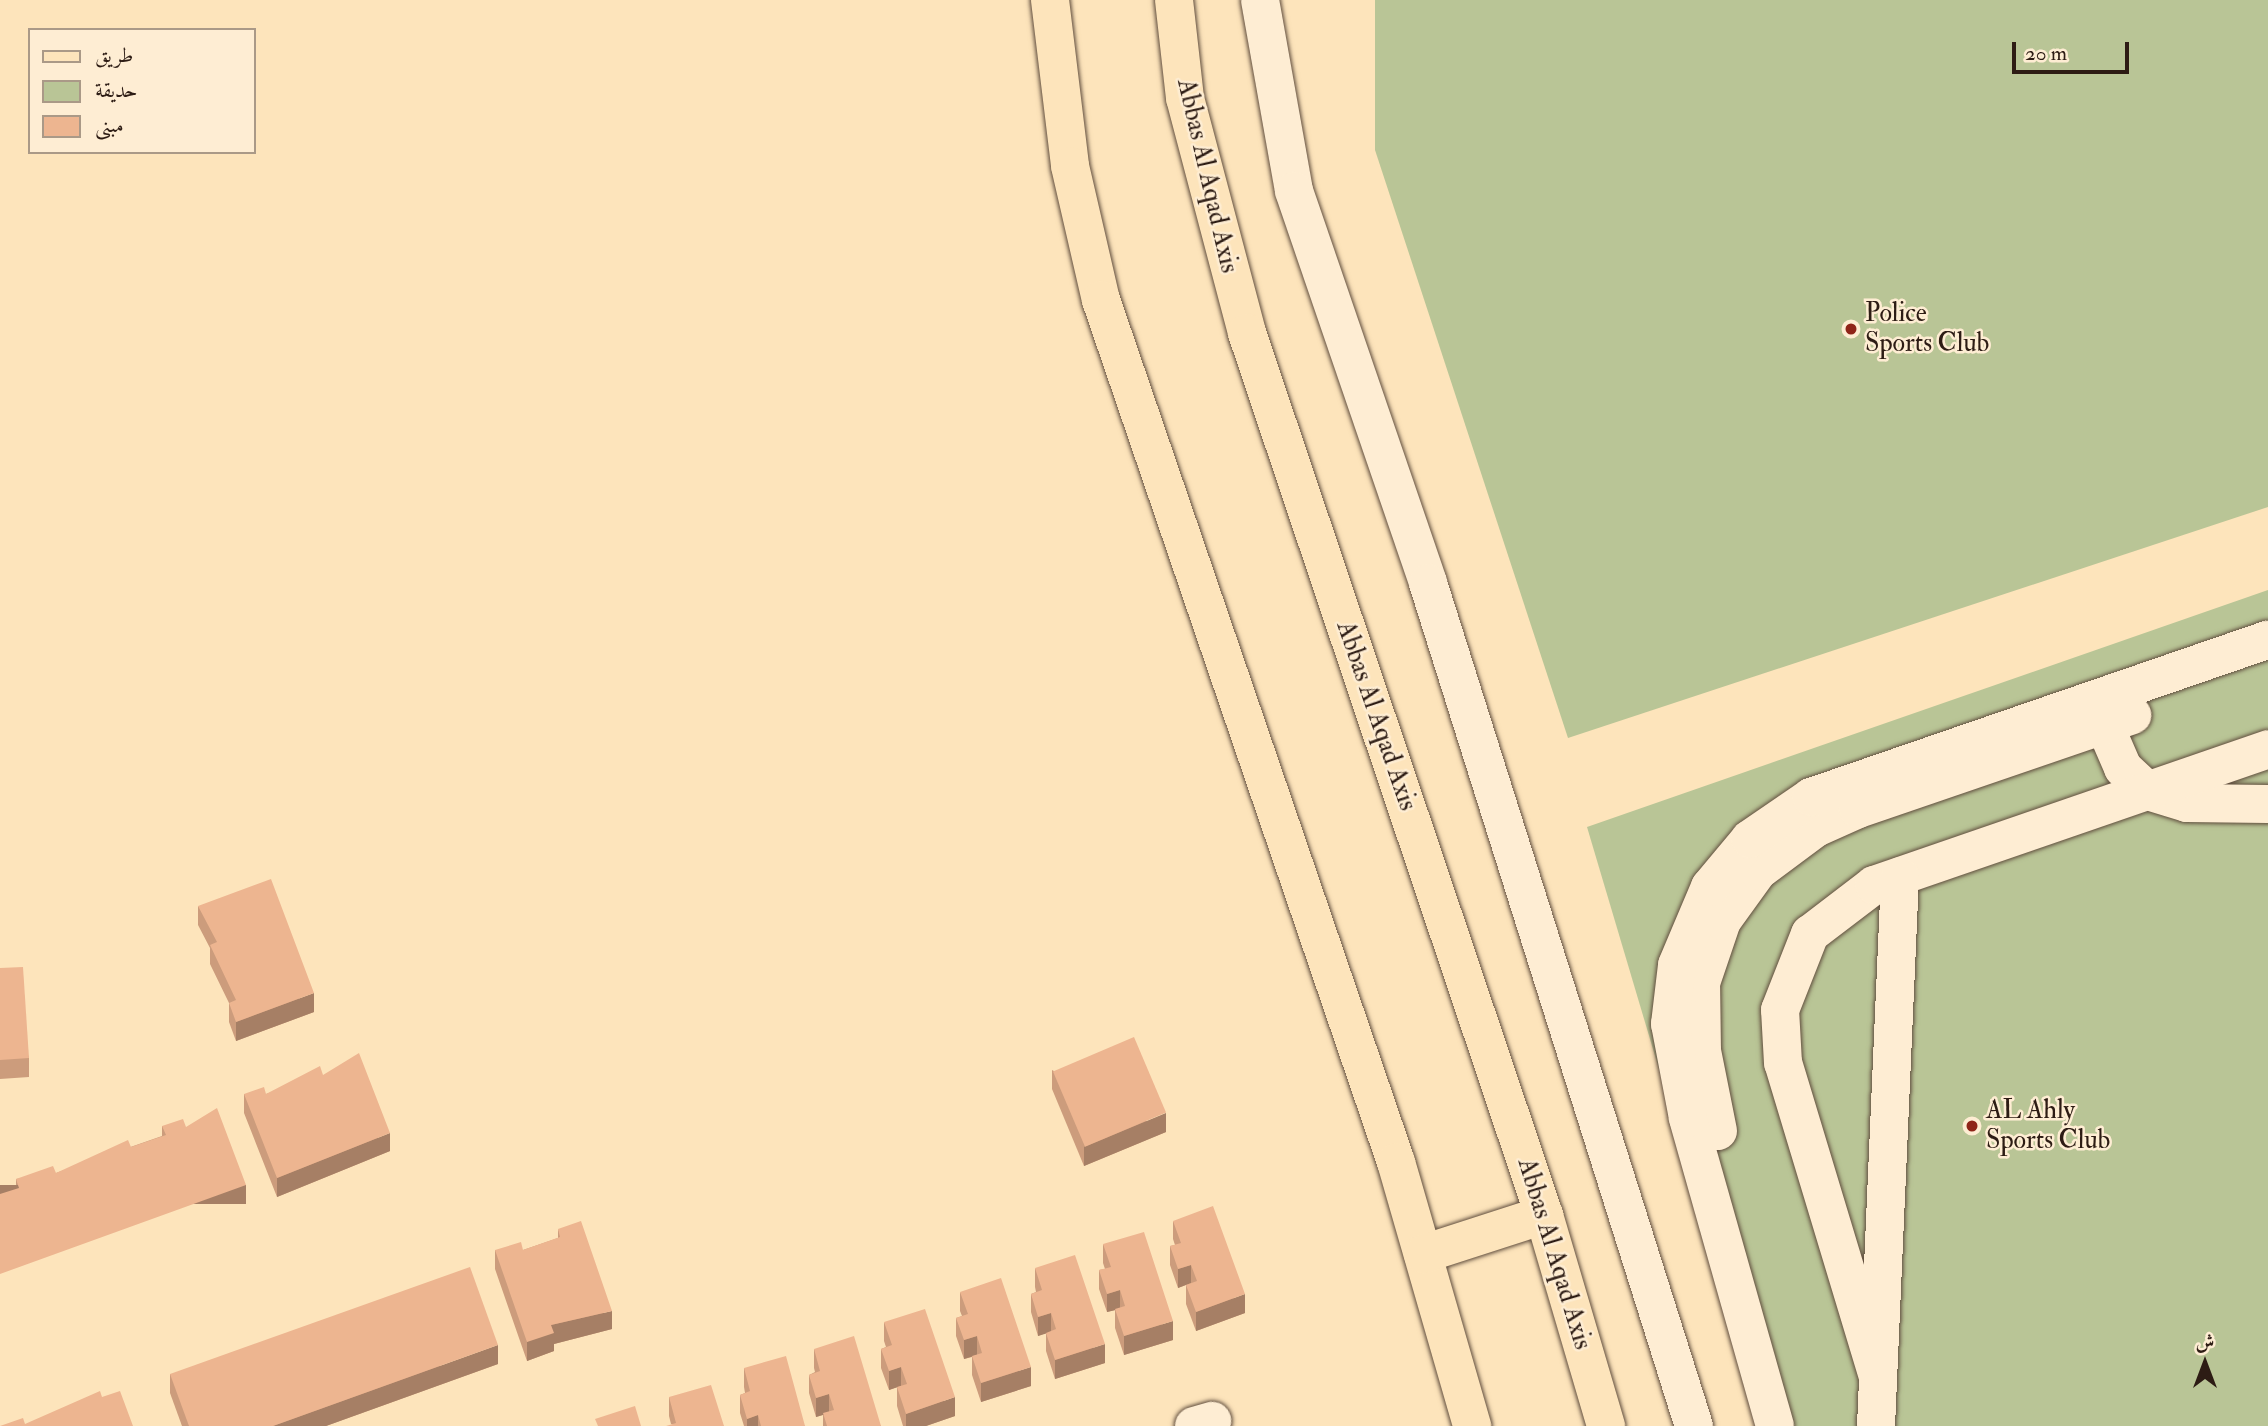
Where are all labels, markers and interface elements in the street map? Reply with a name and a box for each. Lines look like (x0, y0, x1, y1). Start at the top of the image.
legend (28, 28, 256, 154)
scale bar (2016, 28, 2133, 72)
text: 20 m (2025, 40, 2067, 67)
text: طريق (95, 42, 133, 69)
street label: Abbas Al Aqad Axis (1169, 76, 1245, 276)
text: حديقة (95, 77, 138, 104)
text: مبنى (95, 112, 124, 139)
place label: Police Sports Club (1865, 298, 1989, 360)
marker: Police Sports Club (1843, 321, 1859, 337)
street label: Abbas Al Aqad Axis (1329, 617, 1423, 815)
place label: AL Ahly Sports Club (1986, 1095, 2110, 1156)
marker: AL Ahly Sports Club (1964, 1118, 1980, 1134)
street label: Abbas Al Aqad Axis (1510, 1155, 1598, 1353)
north arrow (2170, 1328, 2240, 1398)
text: ش (2196, 1330, 2214, 1354)

